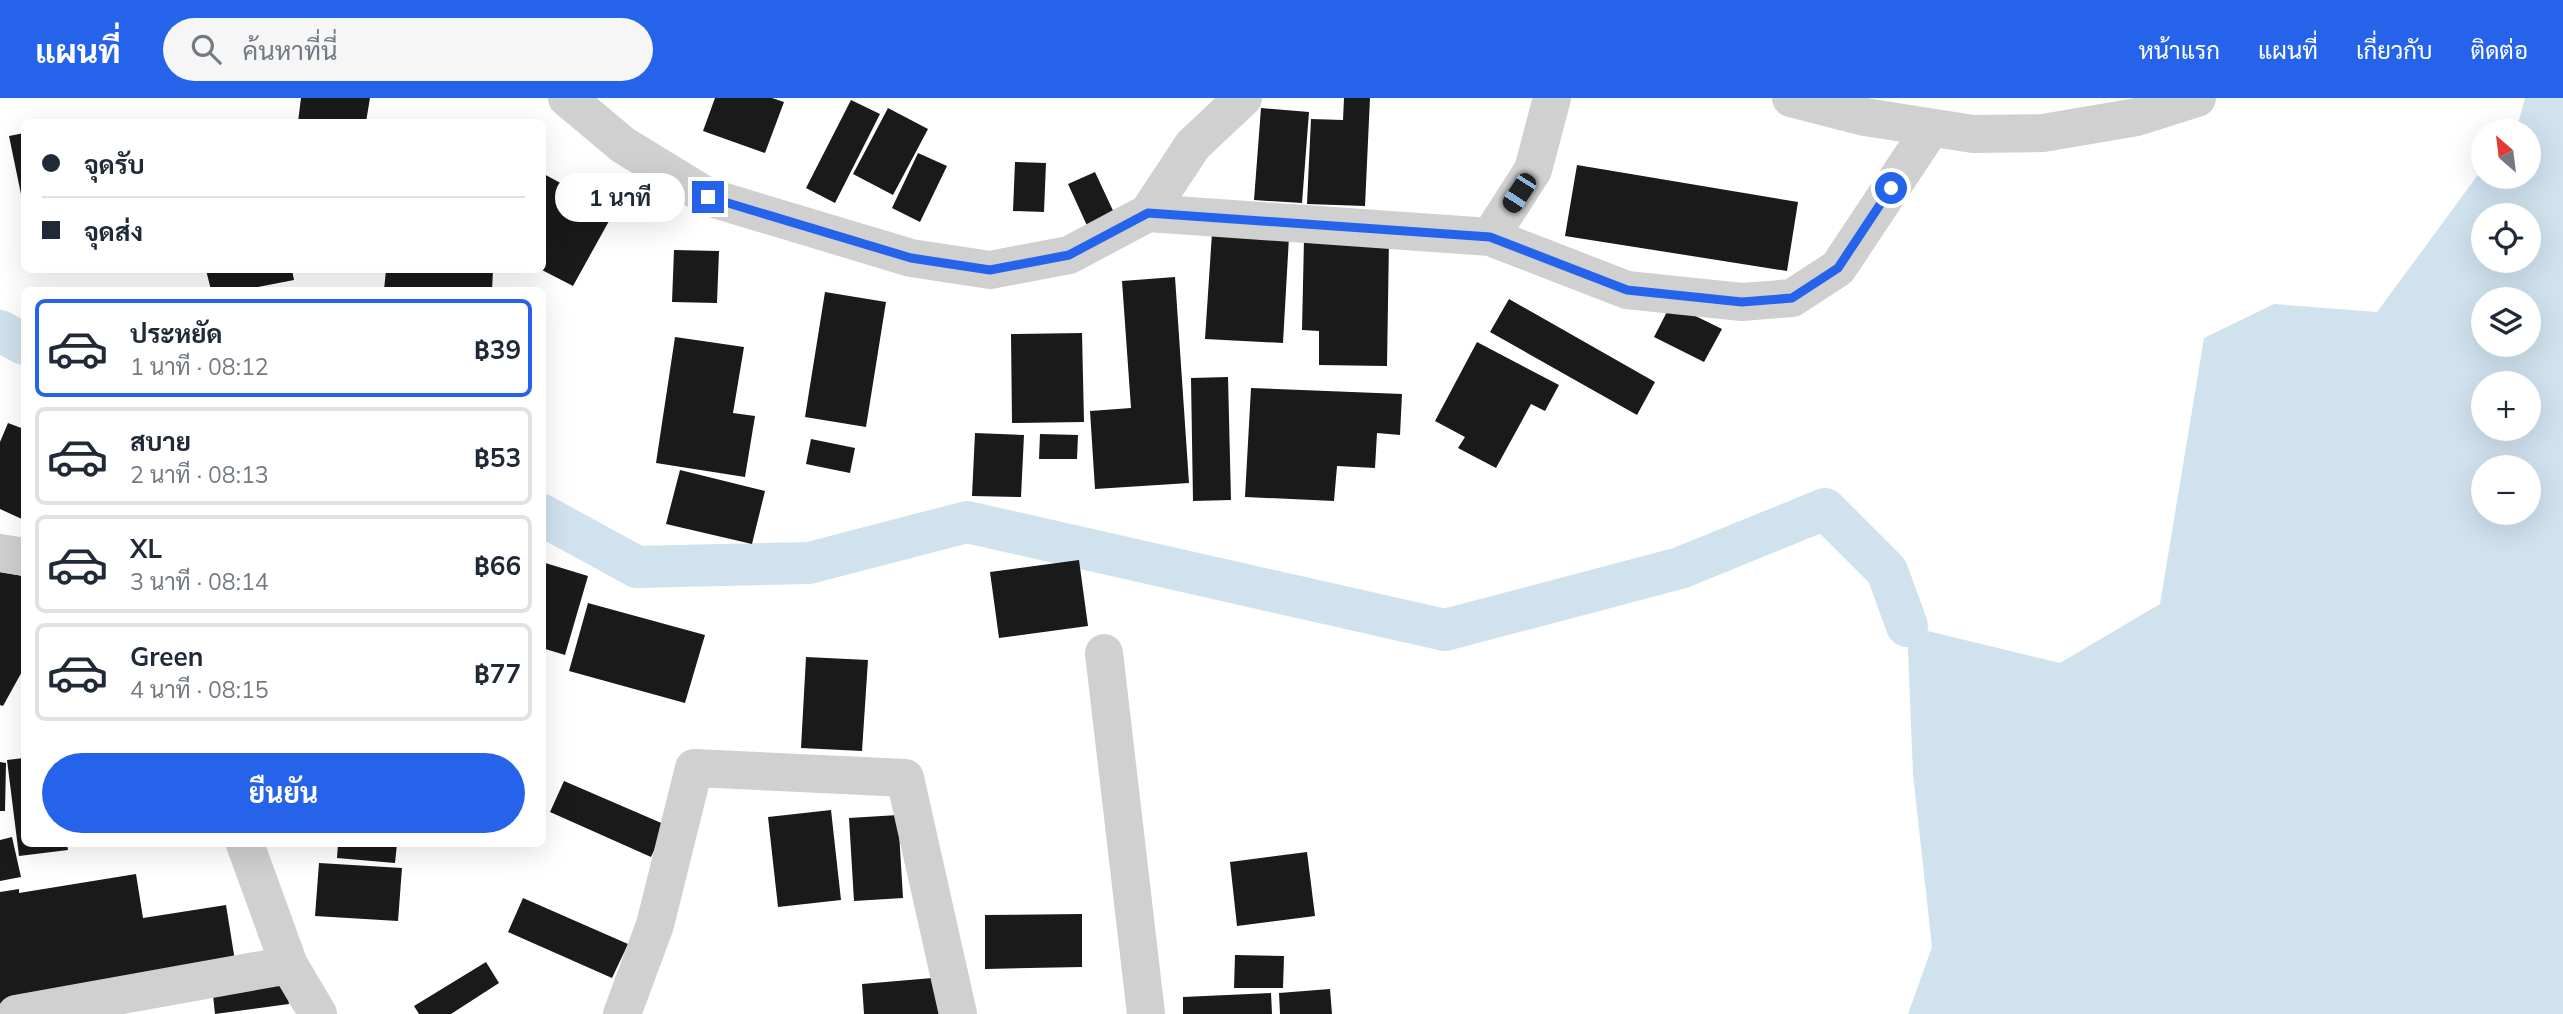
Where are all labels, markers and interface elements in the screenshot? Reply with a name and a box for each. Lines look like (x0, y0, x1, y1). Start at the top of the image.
search box (163, 18, 653, 81)
text: แผนที่ (35, 30, 121, 71)
icon: search (187, 30, 225, 68)
text: ค้นหาที่นี่ (243, 34, 338, 67)
text: หน้าแรก (2139, 35, 2220, 65)
text: แผนที่ (2258, 35, 2318, 65)
text: เกี่ยวกับ (2356, 35, 2433, 65)
text: ติดต่อ (2471, 35, 2528, 65)
north arrow (2471, 119, 2541, 189)
map controls (2471, 119, 2541, 525)
text: จุดรับ (84, 148, 145, 181)
car (1499, 170, 1540, 216)
callout: 1 นาที (554, 172, 684, 222)
route start (1875, 172, 1907, 204)
route end (692, 181, 724, 213)
text: 1 นาที (589, 183, 651, 212)
button: locate (2471, 203, 2541, 273)
text: จุดส่ง (84, 215, 143, 248)
button: layers (2471, 287, 2541, 357)
icon: car (46, 317, 109, 380)
text: ประหยัด (130, 317, 223, 350)
text: ฿39 (474, 333, 521, 366)
text: 1 นาที · 08:12 (130, 352, 268, 381)
button: + (2471, 371, 2541, 441)
icon: car (46, 425, 109, 488)
text: สบาย (130, 425, 191, 458)
text: ฿53 (474, 441, 521, 474)
button: − (2471, 455, 2541, 525)
text: 2 นาที · 08:13 (130, 460, 268, 489)
text: XL (130, 532, 162, 565)
icon: car (46, 533, 109, 596)
text: ฿66 (474, 549, 521, 582)
text: 3 นาที · 08:14 (130, 567, 268, 596)
text: Green (130, 640, 203, 673)
icon: car (46, 641, 109, 704)
text: ฿77 (474, 657, 521, 690)
text: 4 นาที · 08:15 (130, 675, 268, 704)
button: ยืนยัน (42, 753, 525, 833)

